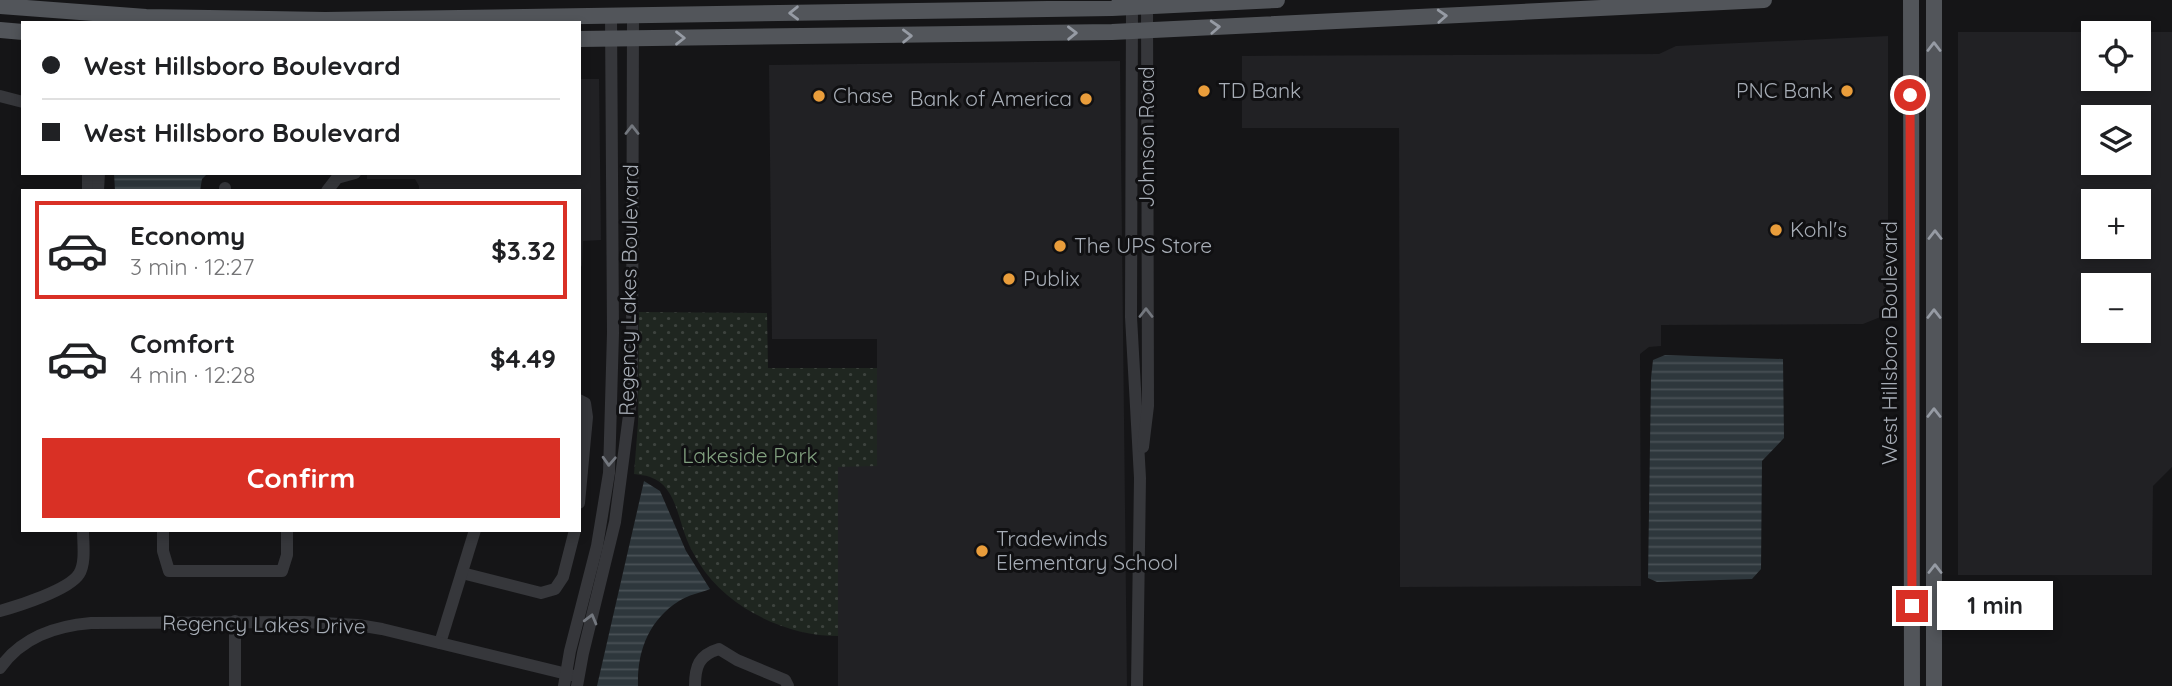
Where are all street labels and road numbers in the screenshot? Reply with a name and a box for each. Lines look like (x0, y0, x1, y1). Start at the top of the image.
street label: Johnson Road (1133, 66, 1159, 208)
street label: Regency Lakes Boulevard (613, 164, 643, 416)
street label: West Hillsboro Boulevard (1876, 221, 1902, 465)
street label: Regency Lakes Drive (162, 609, 366, 639)

